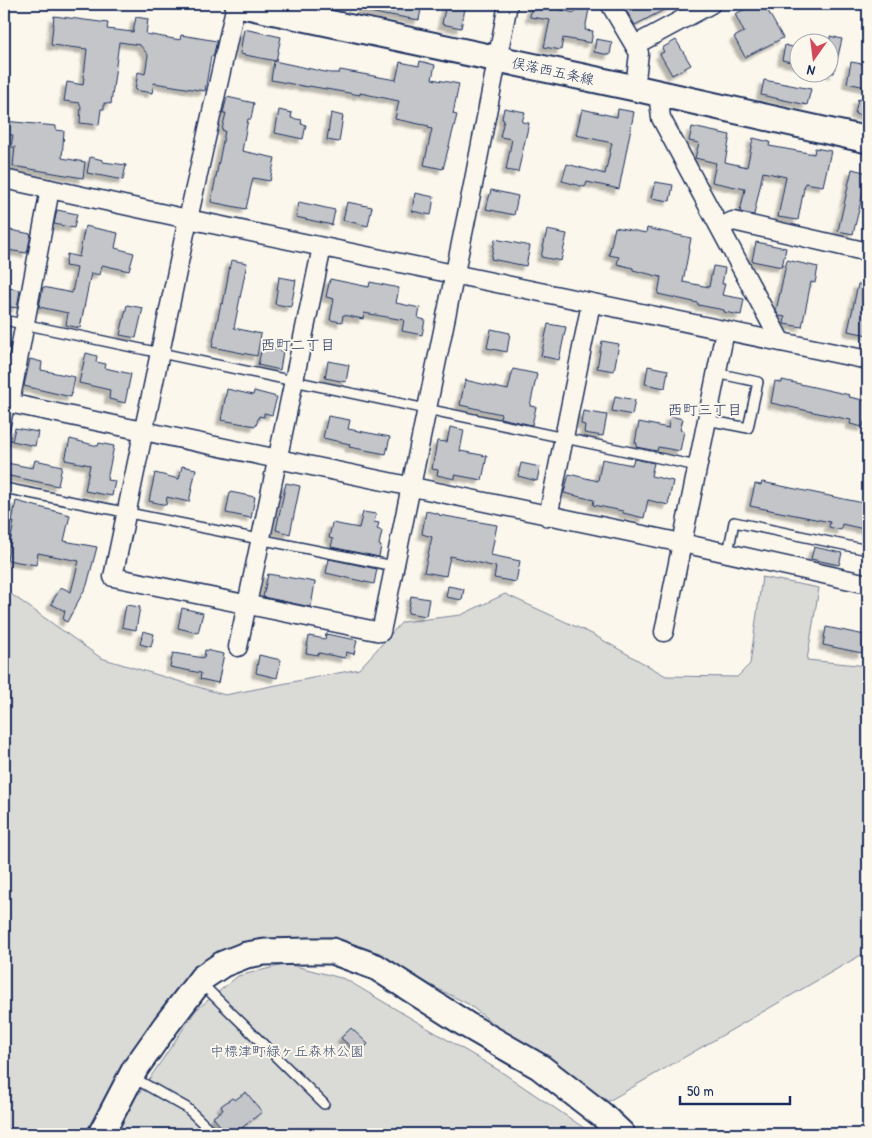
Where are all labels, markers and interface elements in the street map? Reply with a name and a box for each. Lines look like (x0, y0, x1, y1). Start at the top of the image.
north arrow (790, 32, 840, 82)
street label: 俣落西五条線 (510, 52, 596, 89)
text: N (804, 61, 817, 81)
district label: 西町二丁目 (260, 334, 336, 355)
district label: 西町三丁目 (667, 399, 743, 420)
park label: 中標津町緑ヶ丘森林公園 (210, 1041, 364, 1060)
scale bar (680, 1073, 790, 1105)
text: 50 m (687, 1080, 714, 1101)

